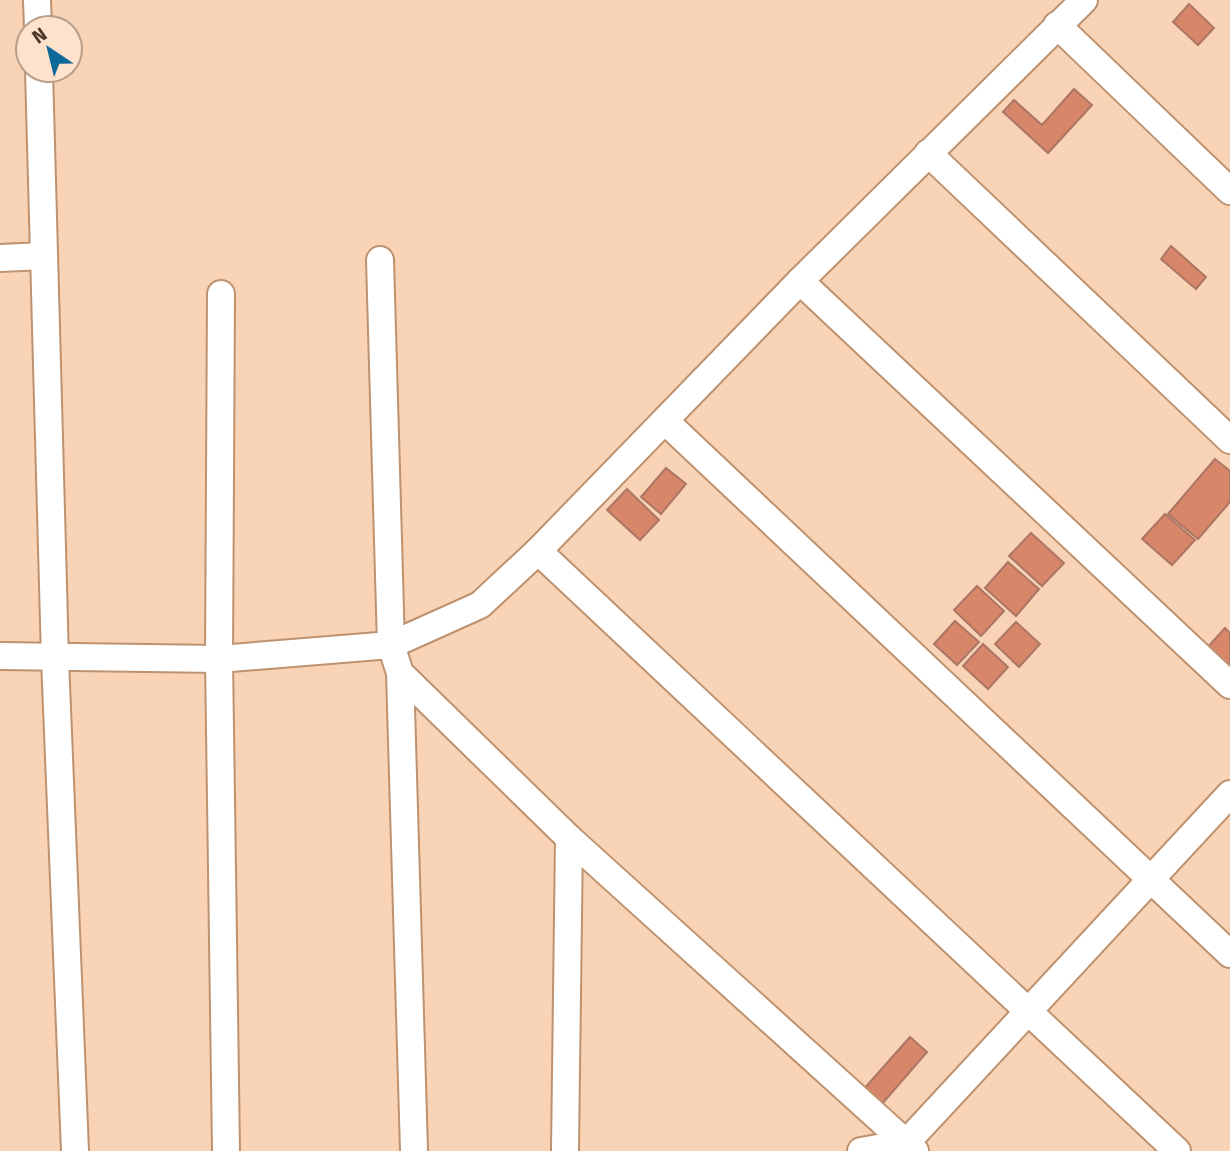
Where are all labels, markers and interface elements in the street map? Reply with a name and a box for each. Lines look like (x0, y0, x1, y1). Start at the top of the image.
north arrow (14, 14, 84, 84)
text: N (28, 22, 51, 49)

